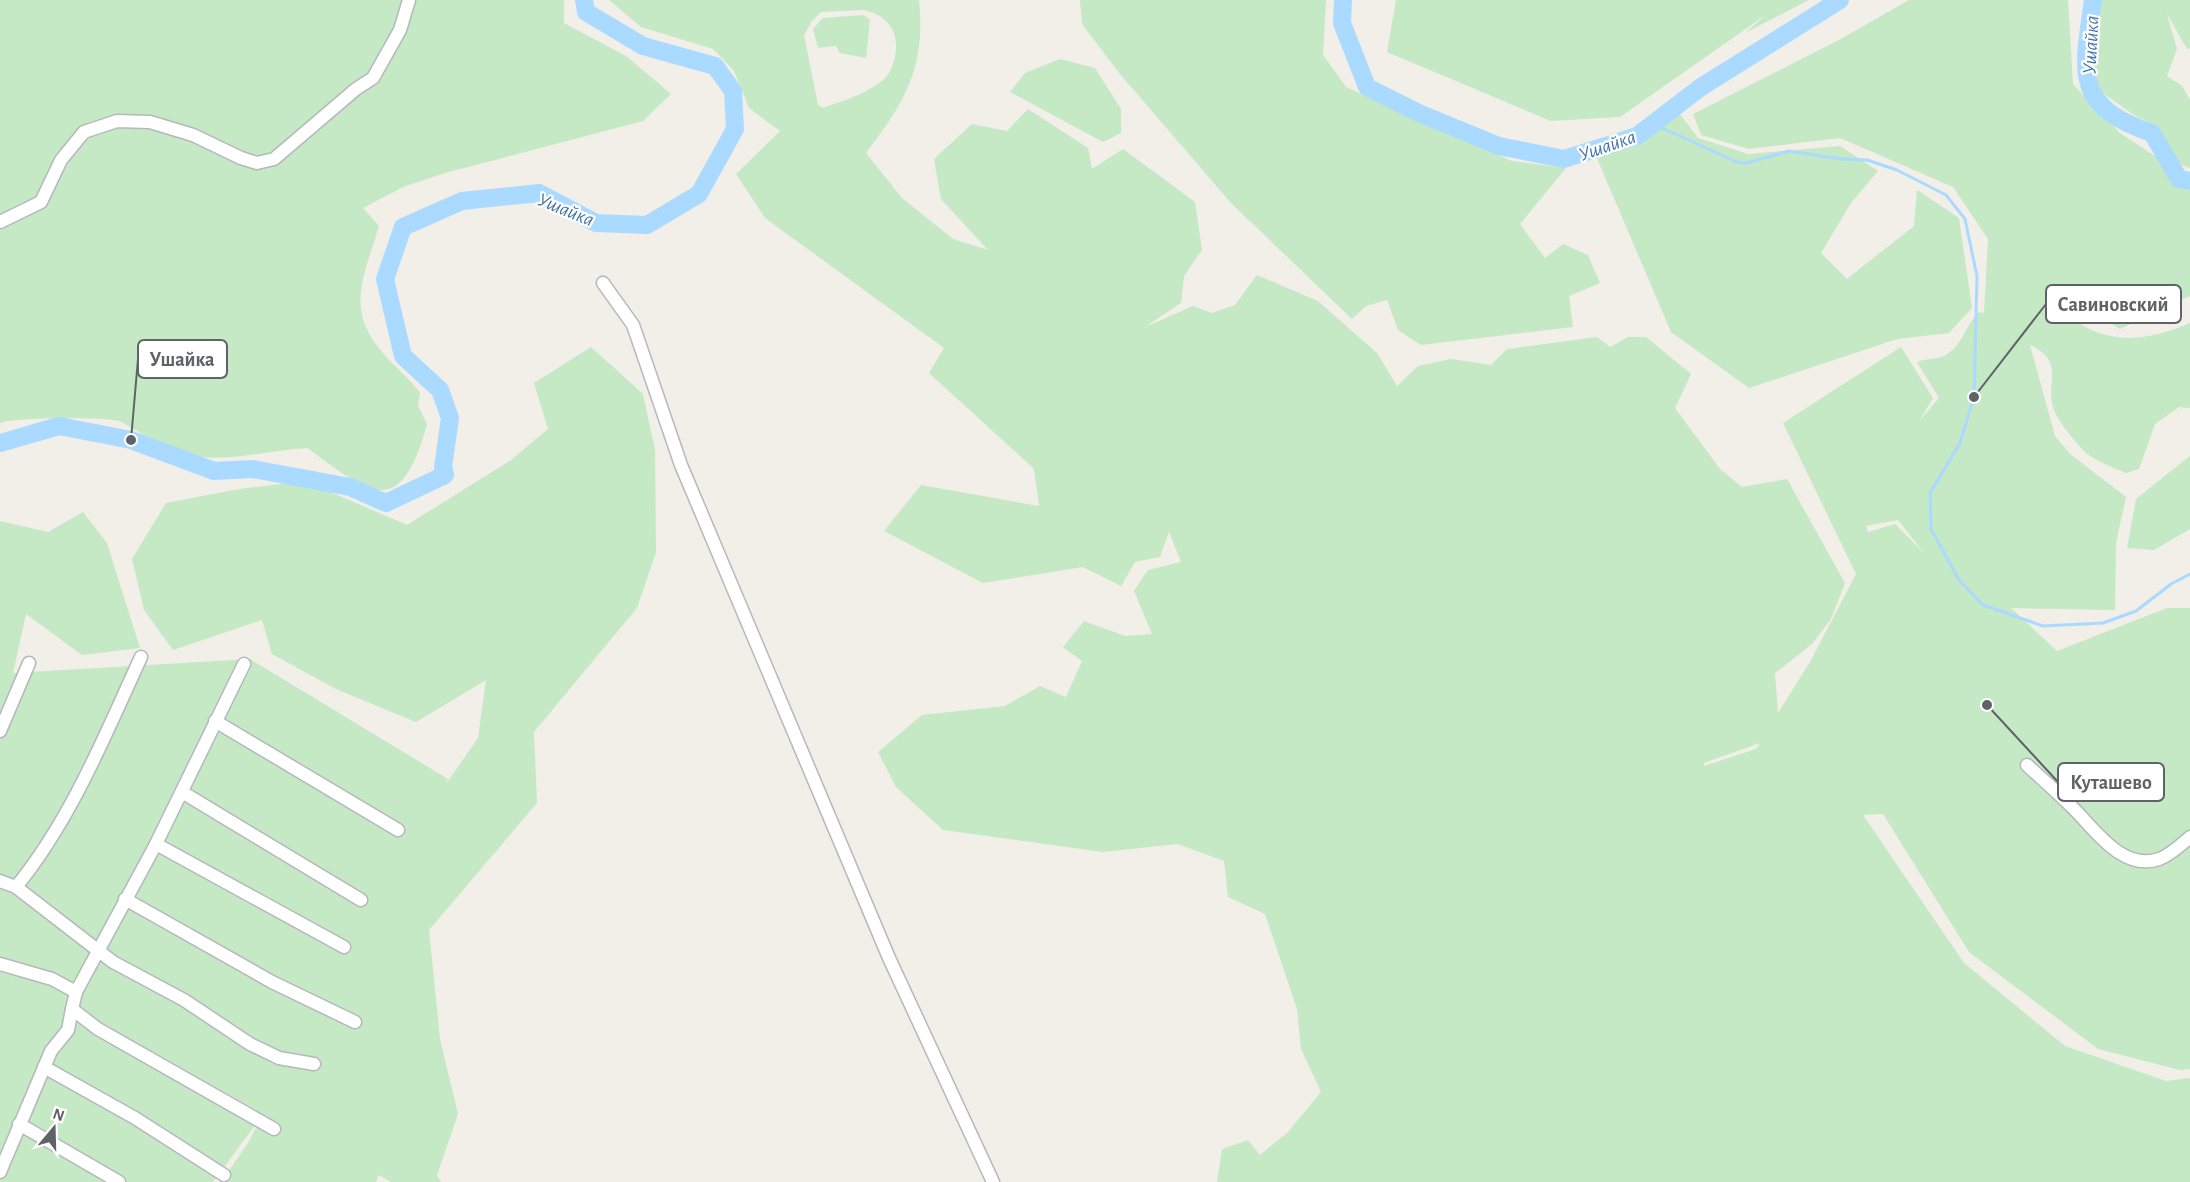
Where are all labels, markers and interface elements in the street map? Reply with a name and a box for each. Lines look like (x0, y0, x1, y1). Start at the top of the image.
water label: Ушайка (2079, 15, 2103, 75)
water label: Ушайка (1576, 127, 1638, 165)
water label: Ушайка (535, 190, 597, 230)
callout: Савиновский (2046, 285, 2181, 323)
text: Савиновский (2057, 295, 2169, 315)
callout: Ушайка (138, 340, 227, 378)
text: Ушайка (150, 350, 215, 370)
callout: Куташево (2058, 763, 2164, 801)
text: Куташево (2070, 773, 2152, 793)
north arrow (24, 1098, 84, 1158)
text: N (51, 1105, 66, 1124)

